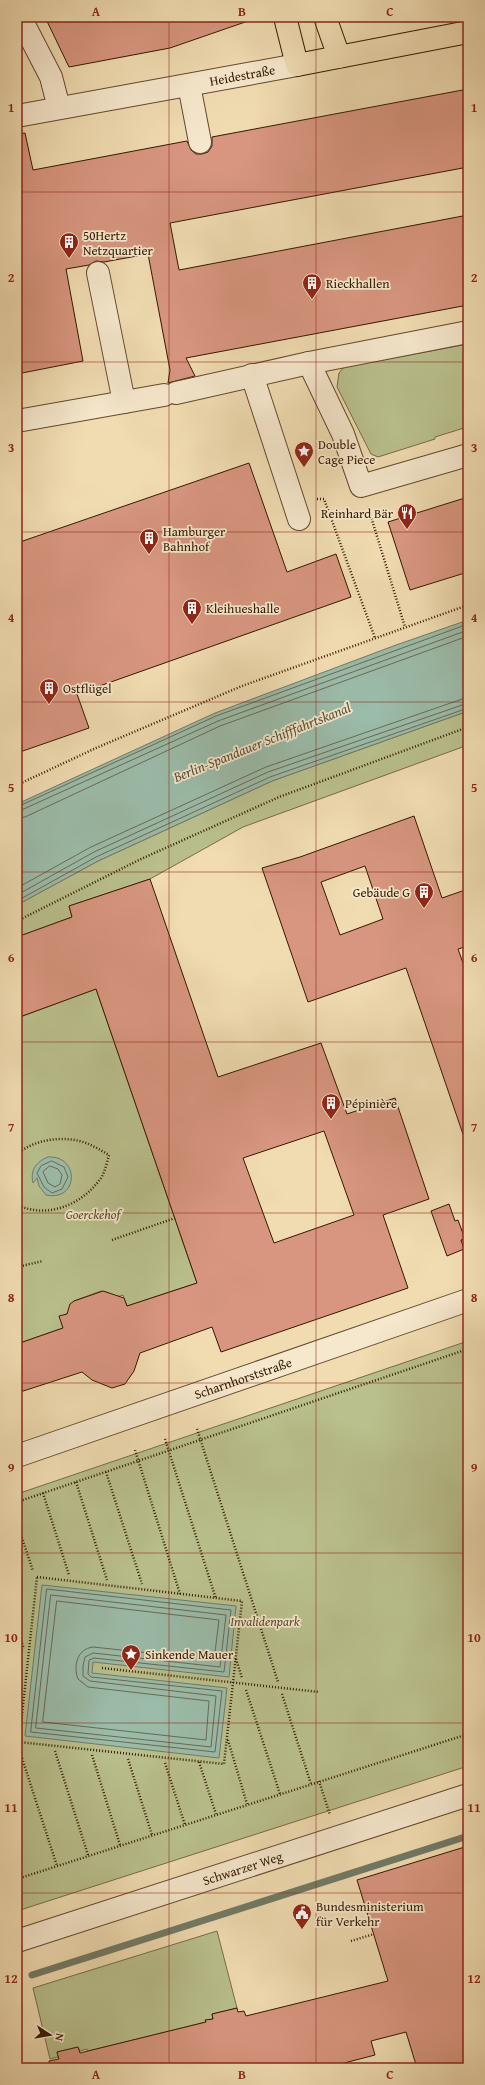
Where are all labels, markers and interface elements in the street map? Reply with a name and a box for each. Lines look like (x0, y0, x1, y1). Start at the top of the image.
text: A (92, 2, 101, 21)
text: B (238, 2, 246, 21)
text: C (386, 2, 394, 21)
street label: Heidestraße (208, 60, 277, 91)
text: 1 (8, 98, 14, 117)
text: 1 (471, 98, 477, 117)
place label: 50Hertz Netzquartier (83, 226, 154, 260)
building icon: 50Hertz Netzquartier (58, 231, 80, 259)
text: 2 (8, 268, 15, 287)
text: 2 (471, 268, 478, 287)
building icon: Rieckhallen (301, 272, 323, 300)
place label: Rieckhallen (326, 274, 390, 293)
place label: Double Cage Piece (318, 435, 375, 469)
text: 3 (8, 438, 14, 457)
text: 3 (471, 438, 477, 457)
place icon: Double Cage Piece (293, 440, 315, 468)
restaurant icon: Reinhard Bär (396, 502, 418, 530)
place label: Reinhard Bär (321, 504, 394, 523)
place label: Hamburger Bahnhof (163, 522, 226, 556)
building icon: Hamburger Bahnhof (138, 527, 160, 555)
building icon: Kleihueshalle (181, 597, 203, 625)
place label: Kleihueshalle (206, 599, 280, 618)
text: 4 (8, 608, 15, 627)
text: 4 (471, 608, 478, 627)
building icon: Ostflügel (38, 677, 60, 705)
place label: Ostflügel (63, 679, 112, 698)
water label: Berlin-Spandauer Schifffahrtskanal (169, 697, 354, 787)
text: 5 (8, 778, 15, 797)
text: 5 (471, 778, 478, 797)
building icon: Gebäude G (413, 881, 435, 909)
place label: Gebäude G (353, 883, 410, 902)
text: 6 (8, 948, 15, 967)
text: 6 (471, 948, 478, 967)
building icon: Pépinière (320, 1092, 342, 1120)
place label: Pépinière (345, 1094, 397, 1113)
text: 7 (8, 1118, 15, 1137)
text: 7 (471, 1118, 478, 1137)
park label: Goerckehof (66, 1205, 122, 1224)
text: 8 (8, 1288, 15, 1307)
text: 8 (471, 1288, 478, 1307)
street label: Scharnhorststraße (192, 1353, 294, 1404)
text: 9 (8, 1458, 15, 1477)
text: 9 (471, 1458, 478, 1477)
park label: Invalidenpark (230, 1612, 300, 1631)
text: 10 (4, 1628, 18, 1647)
text: 10 (467, 1628, 481, 1647)
place icon: Sinkende Mauer (120, 1643, 142, 1671)
place label: Sinkende Mauer (145, 1645, 234, 1664)
text: 11 (4, 1798, 18, 1817)
text: 11 (467, 1798, 481, 1817)
street label: Schwarzer Weg (200, 1847, 286, 1890)
place label: Bundesministerium für Verkehr (316, 1897, 424, 1931)
public building icon: Bundesministerium für Verkehr (291, 1902, 313, 1930)
text: 12 (4, 1969, 18, 1988)
text: 12 (467, 1969, 481, 1988)
north arrow (30, 2015, 70, 2055)
text: N (51, 2032, 68, 2043)
text: A (92, 2065, 101, 2084)
text: B (238, 2065, 246, 2084)
text: C (386, 2065, 394, 2084)

